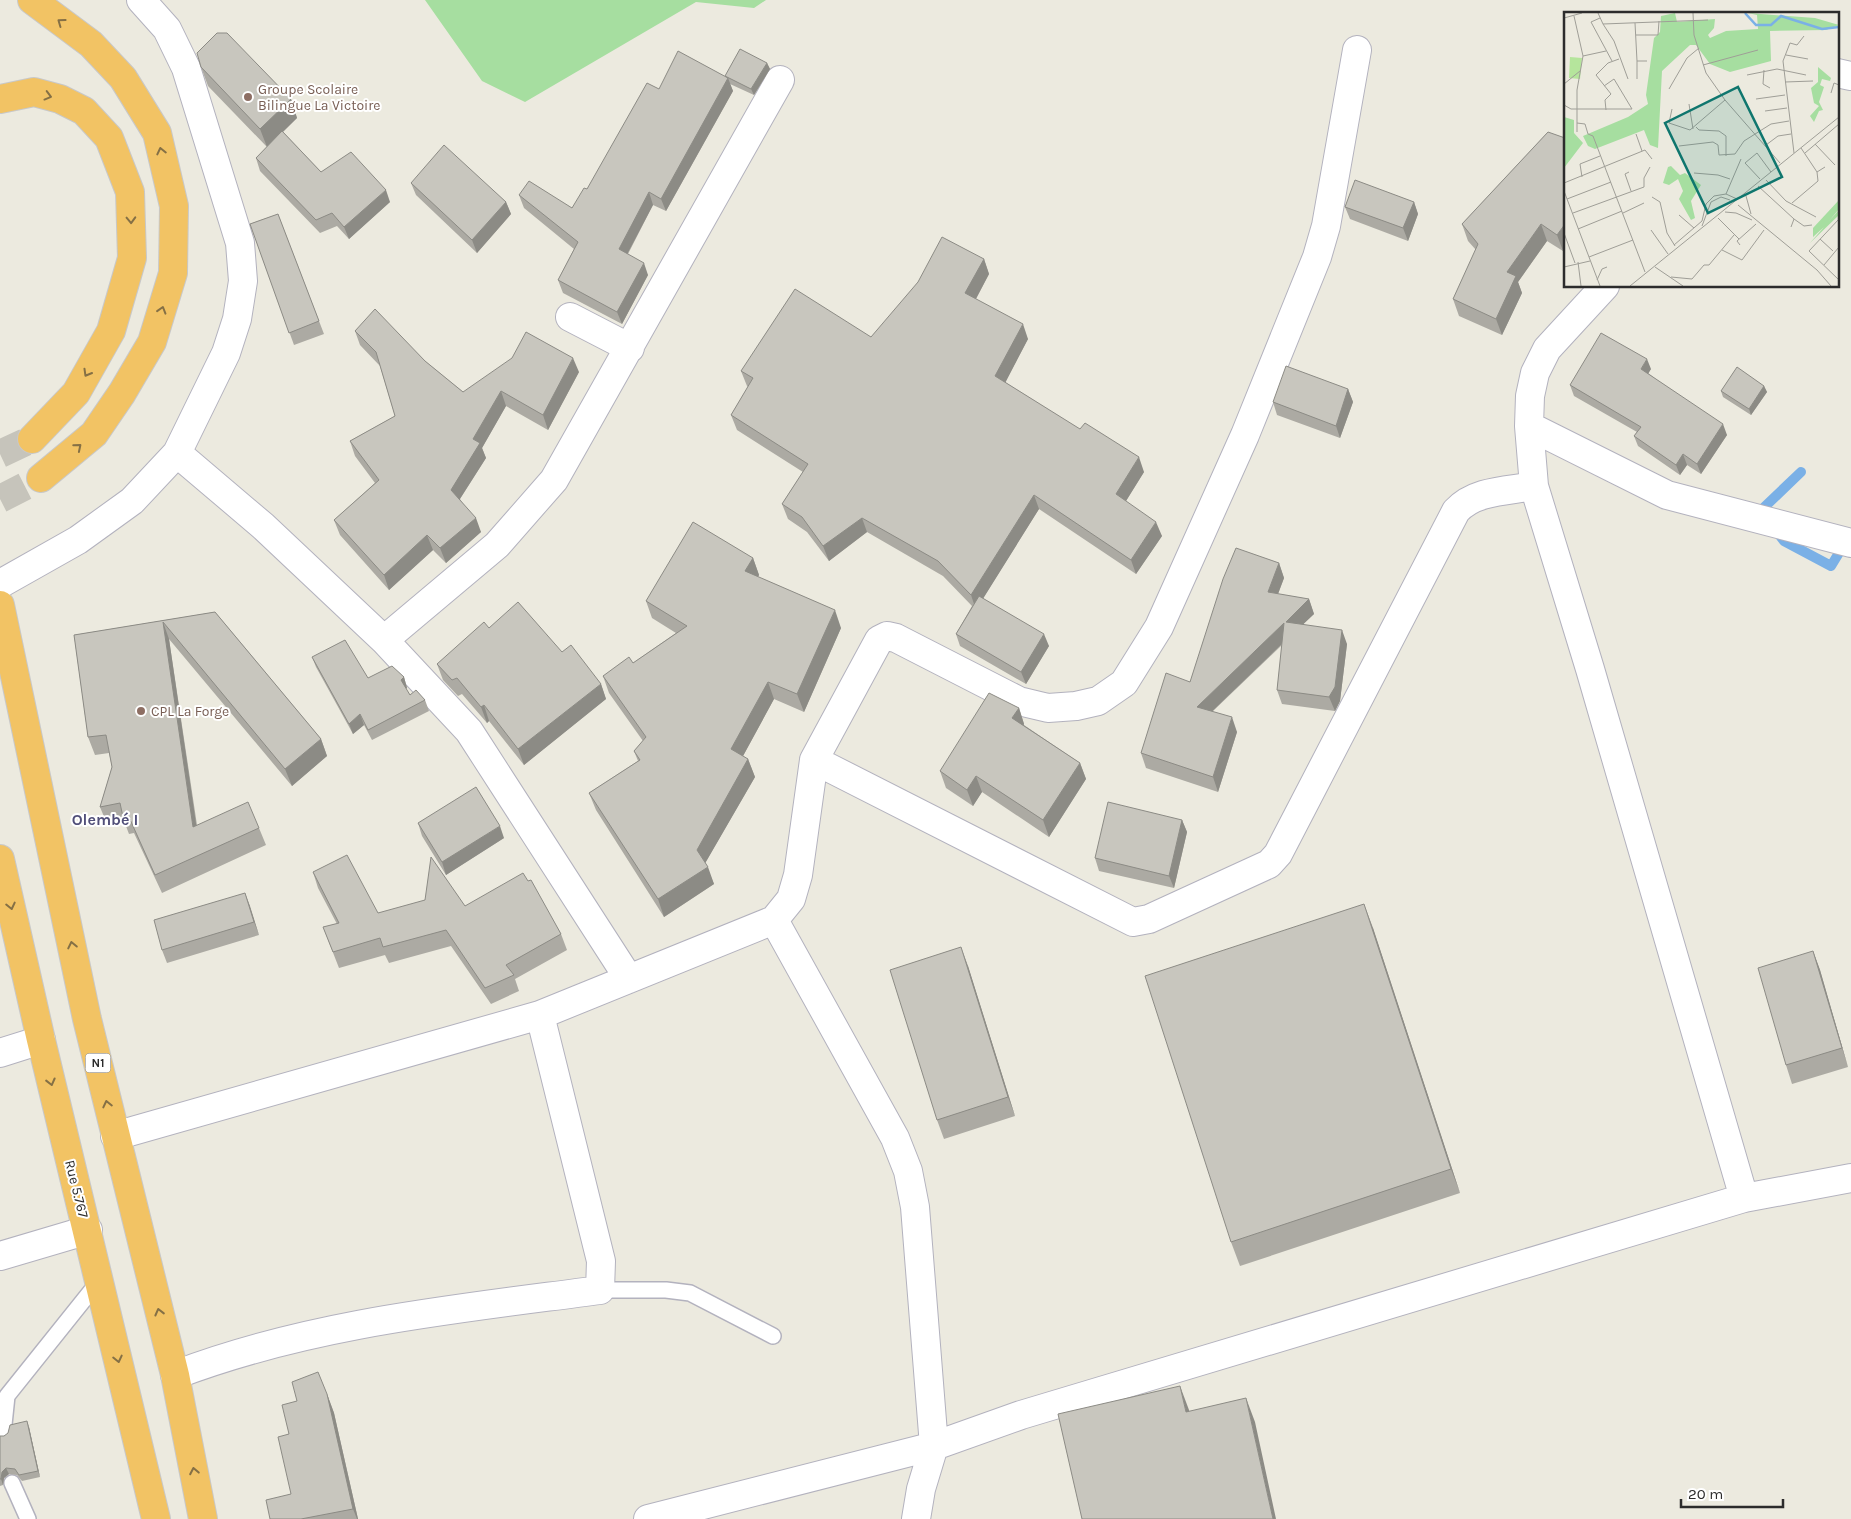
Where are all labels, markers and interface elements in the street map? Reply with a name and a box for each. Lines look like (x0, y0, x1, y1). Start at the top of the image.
inset map (1564, 12, 1838, 288)
one-way arrow (57, 19, 67, 28)
place label: Groupe Scolaire Bilingue La Victoire (258, 81, 381, 114)
one-way arrow (43, 90, 52, 101)
marker: Groupe Scolaire Bilingue La Victoire (242, 91, 254, 103)
one-way arrow (156, 147, 167, 156)
one-way arrow (126, 216, 136, 224)
one-way arrow (156, 307, 166, 315)
one-way arrow (84, 368, 94, 377)
one-way arrow (72, 445, 81, 453)
place label: CPL La Forge (151, 703, 229, 720)
marker: CPL La Forge (135, 705, 147, 717)
district label: Olembé I (72, 810, 138, 829)
one-way arrow (5, 902, 16, 911)
one-way arrow (67, 941, 77, 950)
road number: N1 (86, 1054, 110, 1072)
one-way arrow (45, 1077, 56, 1086)
one-way arrow (102, 1099, 113, 1108)
street label: Rue 5.767 (61, 1158, 92, 1220)
one-way arrow (154, 1308, 165, 1317)
one-way arrow (112, 1354, 123, 1363)
one-way arrow (189, 1467, 199, 1476)
scale bar (1681, 1476, 1784, 1508)
text: 20 m (1688, 1485, 1723, 1503)

